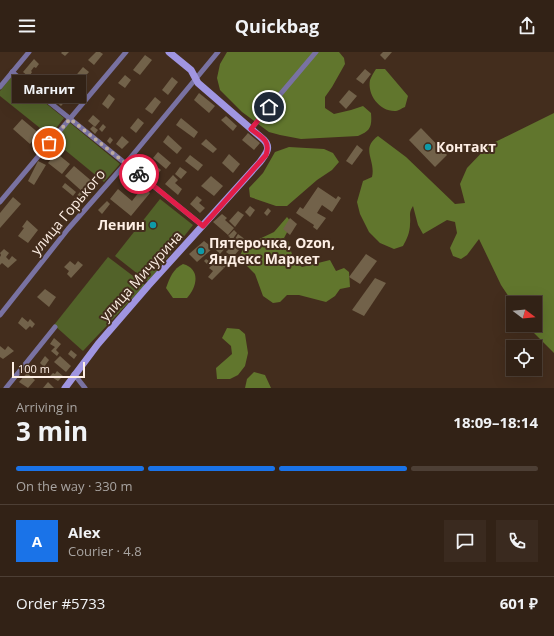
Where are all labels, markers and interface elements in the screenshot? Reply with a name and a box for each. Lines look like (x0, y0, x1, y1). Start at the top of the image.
text: Quickbag (235, 14, 319, 38)
icon: menu (16, 15, 38, 37)
icon: share (516, 15, 538, 37)
callout: Магнит (12, 75, 86, 103)
text: Магнит (23, 80, 75, 98)
pin (252, 90, 286, 124)
icon: home (258, 96, 280, 118)
pin (32, 126, 66, 160)
icon: bag (38, 132, 60, 154)
place label: Контакт (436, 137, 496, 156)
marker: Контакт (423, 142, 433, 152)
courier (119, 154, 159, 194)
icon: bike (128, 163, 150, 185)
street label: улица Горького (26, 165, 109, 259)
place label: Ленин (98, 215, 145, 234)
marker: Ленин (148, 220, 158, 230)
street label: улица Мичурина (95, 226, 186, 325)
place label: Пятерочка, Ozon, Яндекс Маркет (208, 233, 335, 268)
marker: Пятерочка, Ozon, Яндекс Маркет (196, 246, 206, 256)
north arrow (506, 296, 542, 332)
map controls (506, 296, 542, 376)
button: locate (506, 340, 542, 376)
scale bar (12, 360, 85, 379)
text: 100 m (18, 361, 50, 376)
text: Arriving in (16, 398, 78, 416)
text: 18:09–18:14 (453, 412, 538, 432)
text: 3 min (16, 413, 88, 449)
text: On the way · 330 m (16, 477, 132, 495)
button: chat (444, 520, 486, 562)
button: phone (496, 520, 538, 562)
text: Alex (68, 522, 100, 542)
text: A (32, 531, 42, 551)
text: Courier · 4.8 (68, 542, 142, 560)
text: Order #5733 (16, 593, 105, 613)
text: 601 ₽ (500, 593, 538, 613)

